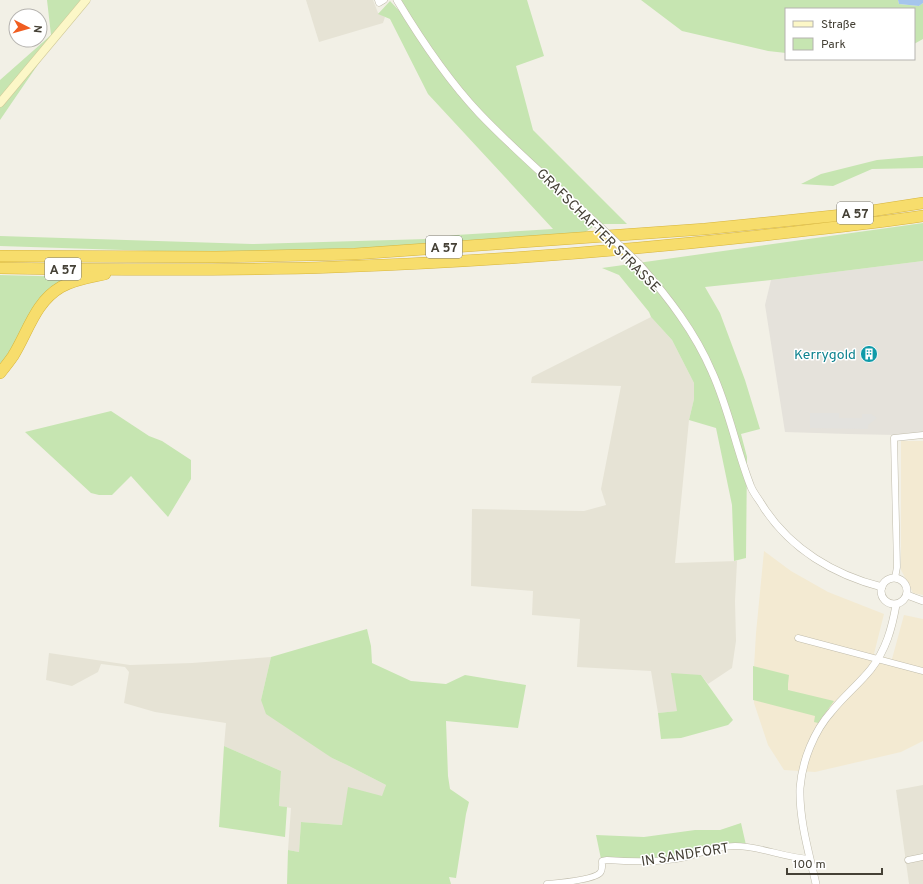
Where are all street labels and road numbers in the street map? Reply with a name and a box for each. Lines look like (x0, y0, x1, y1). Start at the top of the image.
street label: GRAFSCHAFTER STRASSE (532, 166, 663, 297)
road number: A 57 (837, 202, 873, 224)
road number: A 57 (426, 236, 462, 258)
road number: A 57 (45, 258, 81, 280)
street label: IN SANDFORT (640, 840, 730, 871)

